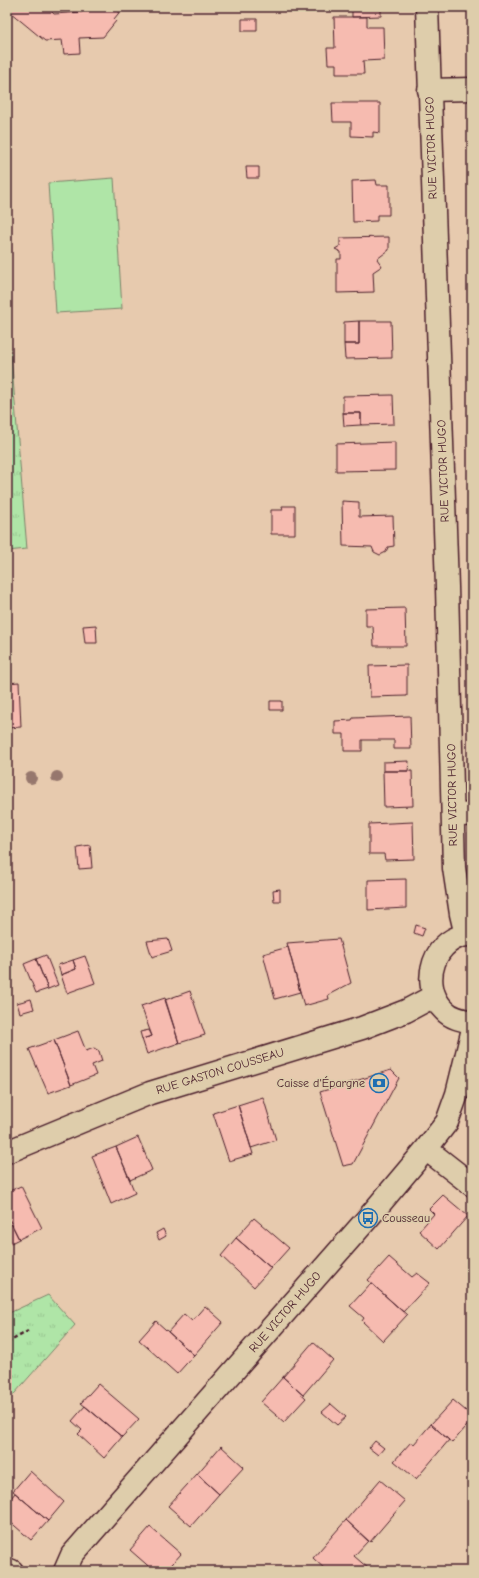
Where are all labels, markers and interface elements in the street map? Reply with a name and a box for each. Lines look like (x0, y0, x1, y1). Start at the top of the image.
street label: RUE VICTOR HUGO (422, 96, 440, 200)
street label: RUE VICTOR HUGO (434, 419, 452, 523)
street label: RUE VICTOR HUGO (444, 743, 460, 846)
street label: RUE GASTON COUSSEAU (154, 1045, 286, 1097)
bank icon: Caisse d'Épargne (368, 1072, 390, 1094)
place label: Caisse d'Épargne (277, 1076, 365, 1090)
bus stop icon: Cousseau (357, 1207, 379, 1229)
place label: Cousseau (382, 1211, 430, 1225)
street label: RUE VICTOR HUGO (246, 1268, 324, 1355)

